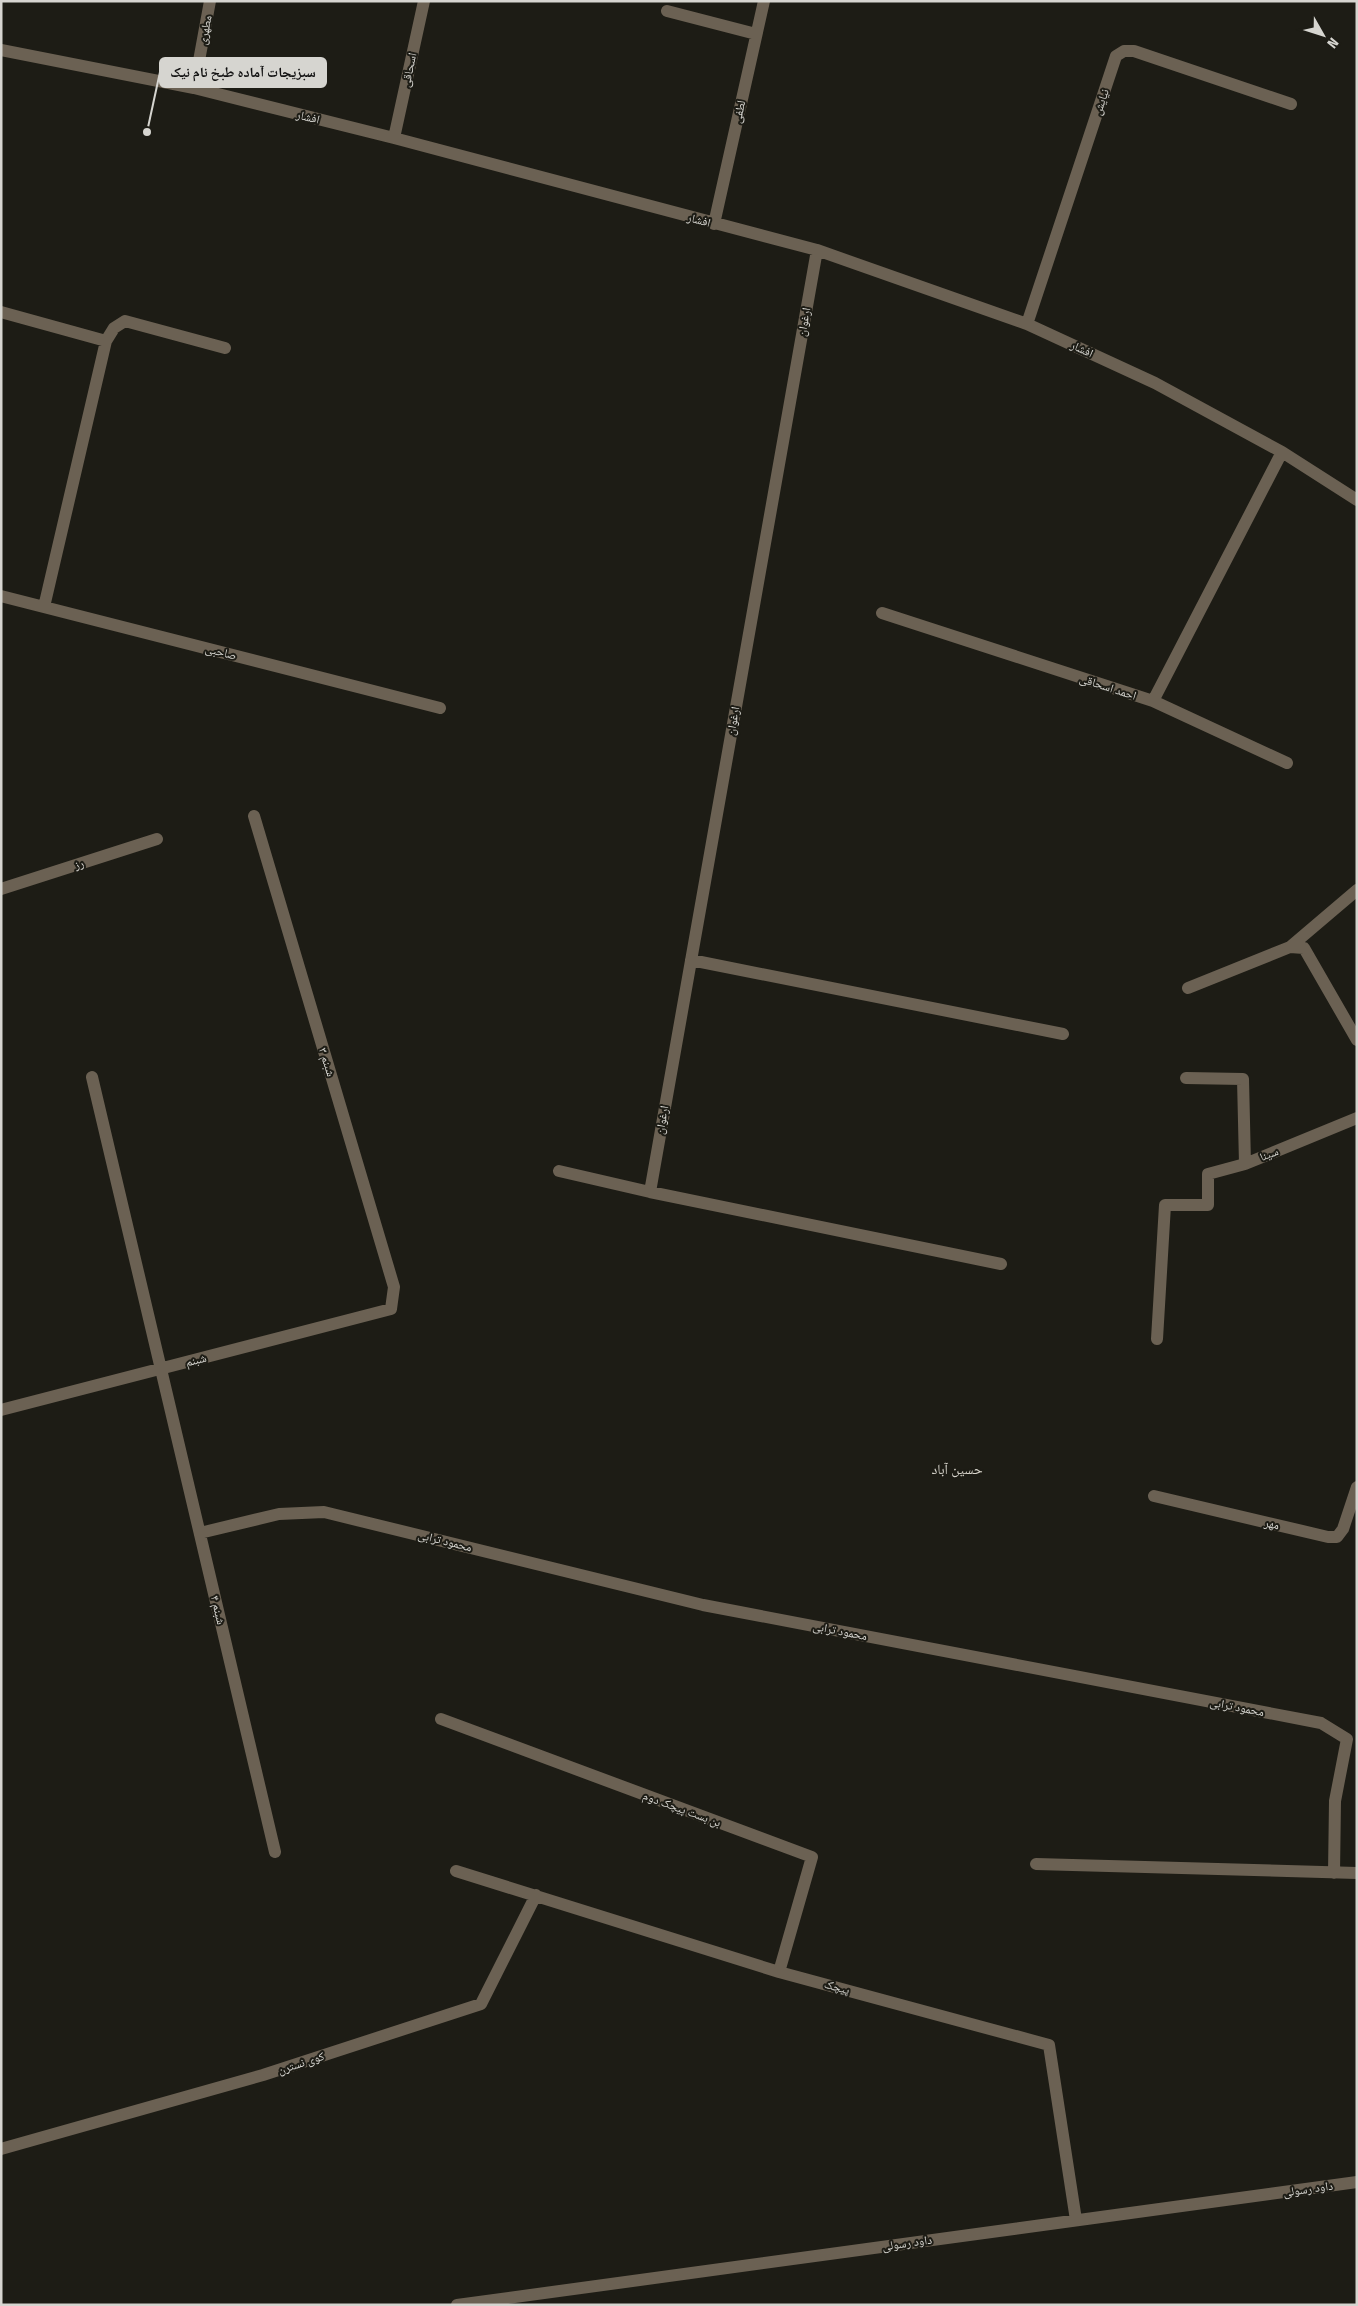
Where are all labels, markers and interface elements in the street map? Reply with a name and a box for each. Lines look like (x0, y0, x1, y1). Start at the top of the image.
north arrow (1298, 10, 1348, 60)
street label: مطهری (195, 14, 215, 46)
text: N (1323, 34, 1342, 51)
street label: اسحاقی (399, 51, 420, 89)
callout: سبزیجات آماده طبخ نام نیک (160, 58, 326, 87)
text: سبزیجات آماده طبخ نام نیک (170, 64, 316, 82)
street label: نیایش (1090, 87, 1112, 117)
street label: لطفی (730, 99, 748, 125)
street label: افشار (294, 107, 321, 127)
street label: افشار (685, 210, 712, 230)
street label: ارغوان (795, 306, 813, 338)
street label: افشار (1067, 337, 1096, 360)
street label: صاحبی (204, 641, 238, 663)
street label: احمد اسحاقی (1078, 671, 1138, 703)
street label: ارغوان (724, 705, 742, 737)
street label: رز (71, 856, 86, 872)
street label: شبنم ۳ (315, 1046, 338, 1079)
street label: ارغوان (653, 1104, 671, 1136)
street label: سینا (1258, 1144, 1280, 1164)
street label: شبنم (184, 1351, 208, 1370)
district label: حسین آباد (931, 1461, 983, 1478)
street label: مهر (1262, 1515, 1281, 1532)
street label: محمود ترابی (416, 1528, 473, 1555)
street label: شبنم ۴ (207, 1594, 228, 1626)
street label: محمود ترابی (811, 1619, 868, 1644)
street label: محمود ترابی (1208, 1695, 1265, 1720)
street label: بن بست پیچک دوم (641, 1788, 723, 1831)
street label: پیچک (823, 1977, 852, 1997)
street label: کوی نسترن (276, 2049, 326, 2077)
street label: داود رسولی (1282, 2179, 1334, 2199)
street label: داود رسولی (881, 2233, 933, 2253)

